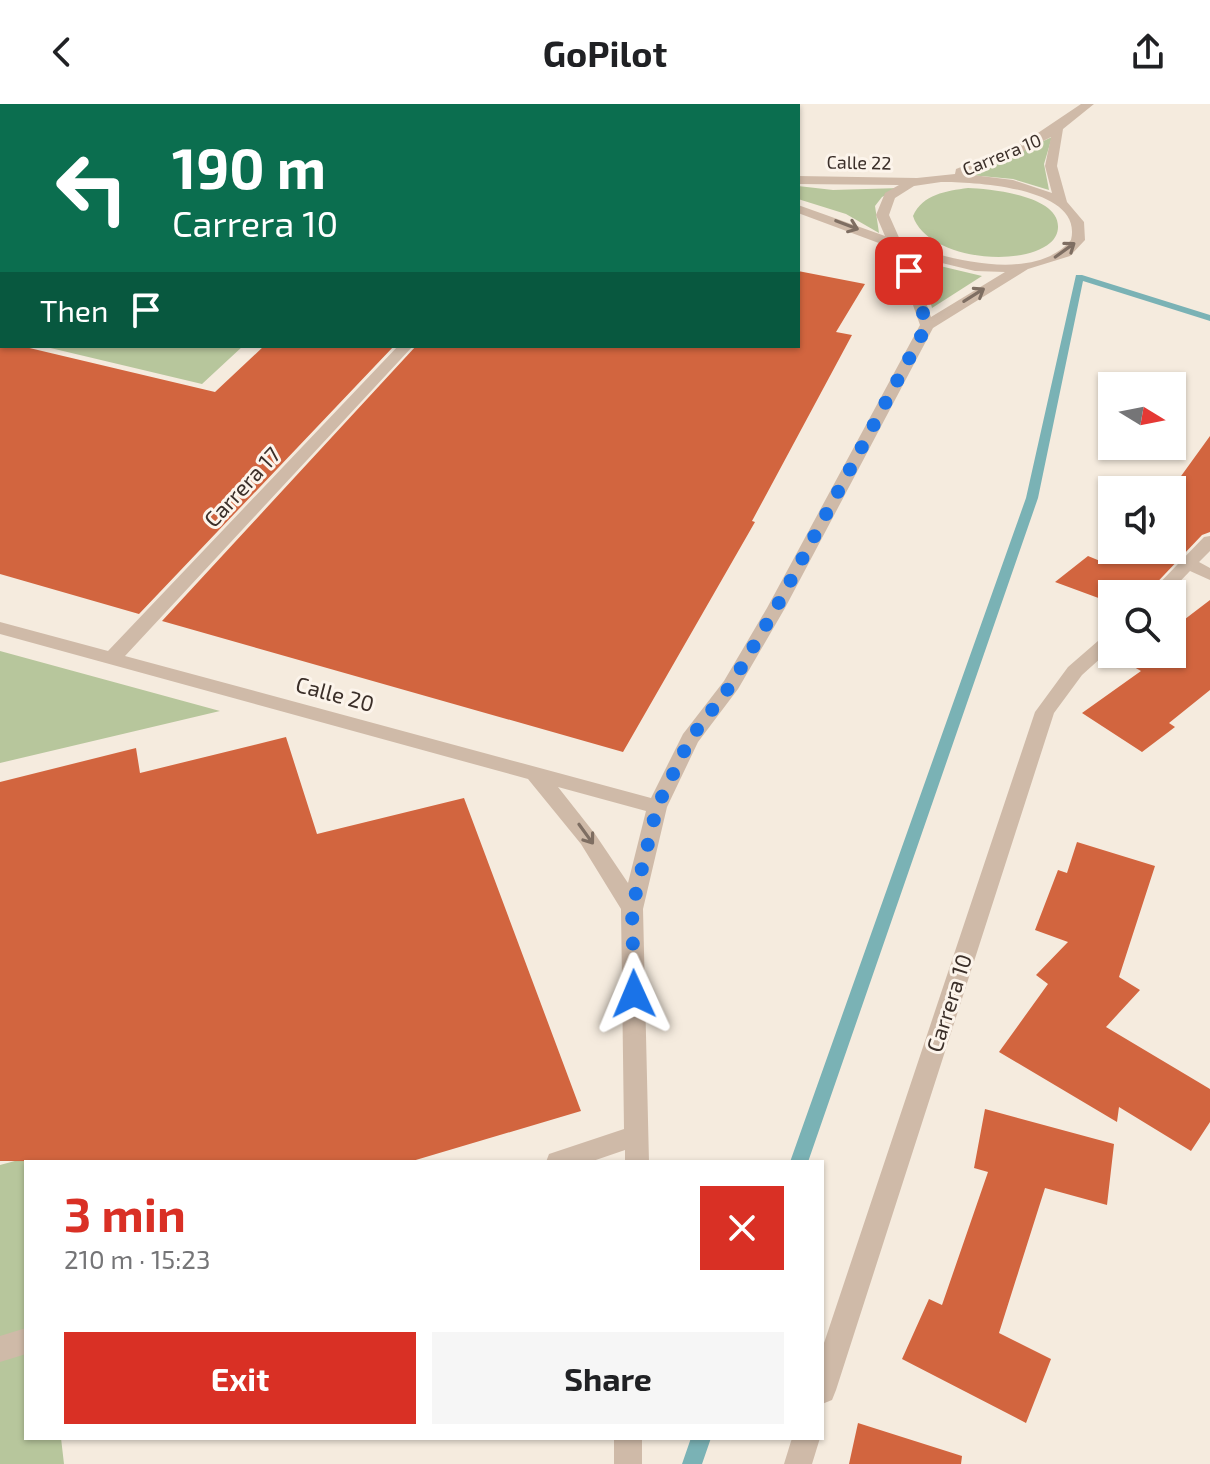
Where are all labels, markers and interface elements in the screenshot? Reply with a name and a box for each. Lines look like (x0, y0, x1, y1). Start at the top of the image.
icon: back (40, 30, 84, 74)
icon: share (1126, 30, 1170, 74)
text: GoPilot (543, 31, 667, 74)
street label: Carrera 10 (959, 128, 1044, 180)
text: 190 m (172, 133, 326, 200)
icon: left (40, 136, 144, 240)
street label: Calle 22 (826, 150, 892, 174)
text: Carrera 10 (172, 201, 338, 244)
one-way arrow (834, 219, 859, 233)
pin (875, 237, 943, 305)
one-way arrow (1054, 242, 1075, 259)
icon: arrive (887, 249, 931, 293)
one-way arrow (962, 287, 985, 303)
icon: arrive (124, 288, 168, 332)
text: Then (40, 292, 108, 328)
north arrow (1098, 372, 1186, 460)
map controls (1098, 372, 1186, 668)
street label: Carrera 17 (198, 441, 285, 532)
button: sound (1098, 476, 1186, 564)
button: search (1098, 580, 1186, 668)
street label: Calle 20 (293, 670, 377, 716)
one-way arrow (578, 823, 595, 845)
street label: Carrera 10 (920, 950, 976, 1055)
position arrow (592, 952, 676, 1036)
text: 3 min (64, 1184, 186, 1242)
button: close (700, 1186, 784, 1270)
text: 210 m · 15:23 (64, 1243, 210, 1274)
button: Exit (64, 1332, 416, 1424)
button: Share (432, 1332, 784, 1424)

